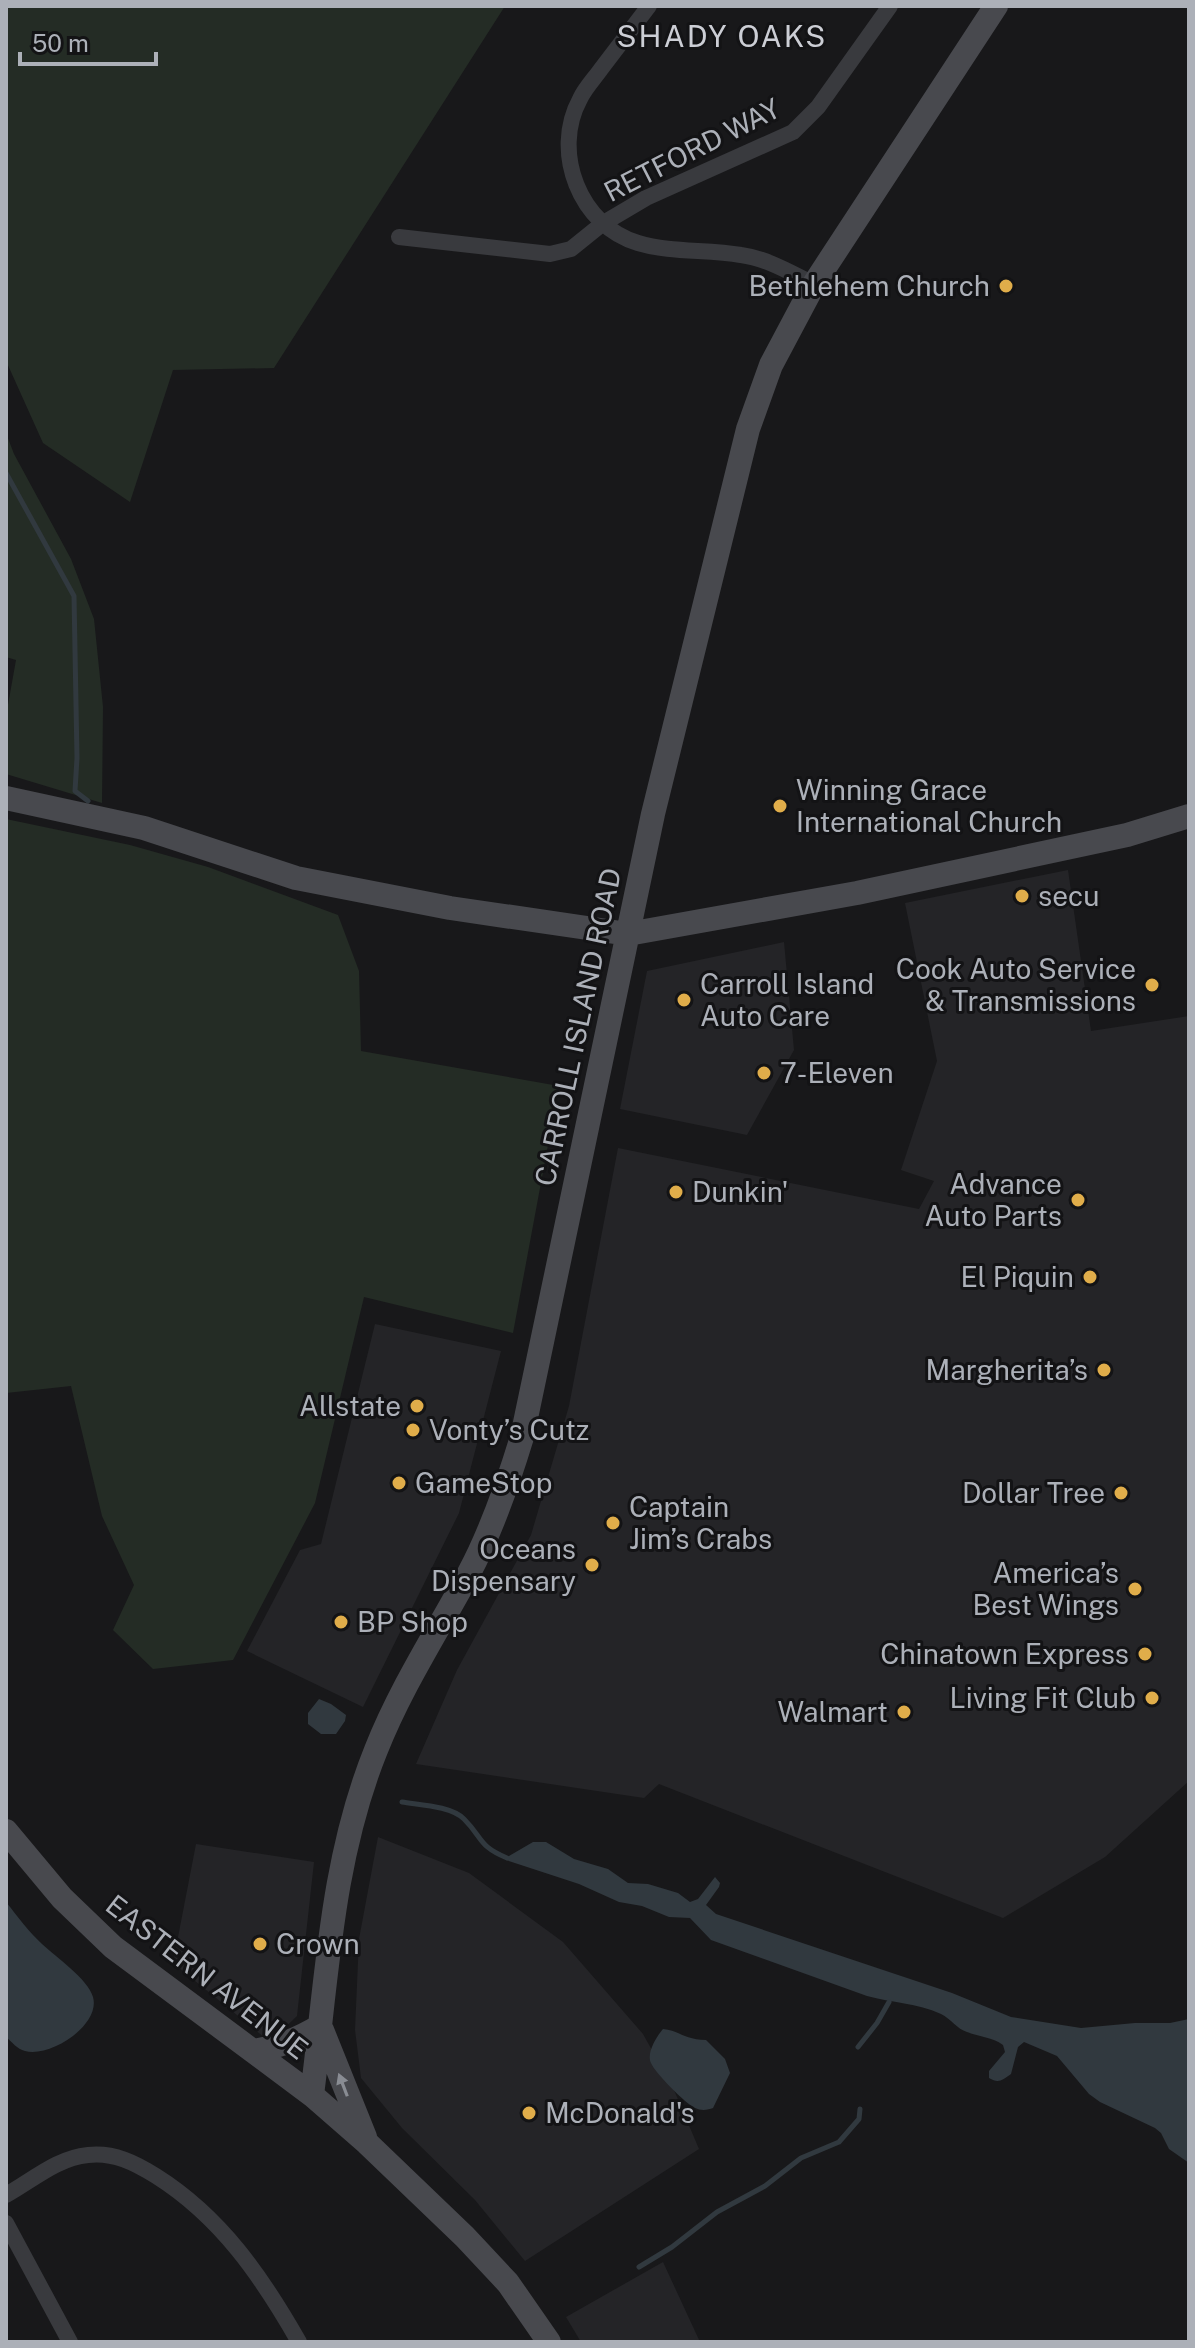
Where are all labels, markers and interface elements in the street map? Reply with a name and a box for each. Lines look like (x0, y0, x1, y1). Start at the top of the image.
scale bar (20, 16, 156, 66)
district label: SHADY OAKS (617, 18, 827, 54)
text: 50 m (32, 29, 89, 57)
street label: RETFORD WAY (598, 91, 785, 208)
place label: Bethlehem Church (748, 269, 990, 302)
marker: Bethlehem Church (997, 277, 1015, 295)
place label: Winning Grace International Church (796, 773, 1062, 838)
marker: Winning Grace International Church (771, 797, 789, 815)
street label: CARROLL ISLAND ROAD (528, 865, 627, 1189)
place label: secu (1038, 879, 1099, 912)
marker: secu (1013, 887, 1031, 905)
place label: Cook Auto Service & Transmissions (896, 952, 1136, 1017)
place label: Carroll Island Auto Care (700, 967, 874, 1032)
marker: Cook Auto Service & Transmissions (1143, 976, 1161, 994)
marker: Carroll Island Auto Care (675, 991, 693, 1009)
place label: 7-Eleven (780, 1056, 894, 1089)
marker: 7-Eleven (755, 1064, 773, 1082)
place label: Advance Auto Parts (925, 1167, 1062, 1232)
place label: Dunkin' (692, 1175, 788, 1208)
marker: Dunkin' (667, 1183, 685, 1201)
marker: Advance Auto Parts (1069, 1191, 1087, 1209)
place label: El Piquin (961, 1260, 1074, 1293)
marker: El Piquin (1081, 1268, 1099, 1286)
place label: Margherita’s (926, 1353, 1088, 1386)
marker: Margherita’s (1095, 1361, 1113, 1379)
place label: Allstate (299, 1389, 401, 1422)
marker: Allstate (408, 1397, 426, 1415)
place label: Vonty’s Cutz (429, 1413, 589, 1446)
marker: Vonty’s Cutz (404, 1421, 422, 1439)
place label: GameStop (415, 1466, 552, 1499)
marker: GameStop (390, 1474, 408, 1492)
place label: Dollar Tree (962, 1476, 1105, 1509)
marker: Dollar Tree (1112, 1484, 1130, 1502)
place label: Captain Jim’s Crabs (629, 1490, 772, 1555)
marker: Captain Jim’s Crabs (604, 1514, 622, 1532)
place label: Oceans Dispensary (431, 1532, 576, 1597)
marker: Oceans Dispensary (583, 1556, 601, 1574)
place label: America’s Best Wings (972, 1556, 1119, 1621)
marker: America’s Best Wings (1126, 1580, 1144, 1598)
place label: BP Shop (357, 1605, 468, 1638)
marker: BP Shop (332, 1613, 350, 1631)
place label: Chinatown Express (880, 1637, 1129, 1670)
marker: Chinatown Express (1136, 1645, 1154, 1663)
place label: Living Fit Club (950, 1681, 1136, 1714)
marker: Living Fit Club (1143, 1689, 1161, 1707)
place label: Walmart (778, 1695, 888, 1728)
marker: Walmart (895, 1703, 913, 1721)
street label: EASTERN AVENUE (100, 1888, 315, 2066)
place label: Crown (276, 1927, 360, 1960)
marker: Crown (251, 1935, 269, 1953)
one-way arrow (336, 2073, 349, 2097)
place label: McDonald's (545, 2096, 695, 2129)
marker: McDonald's (520, 2104, 538, 2122)

